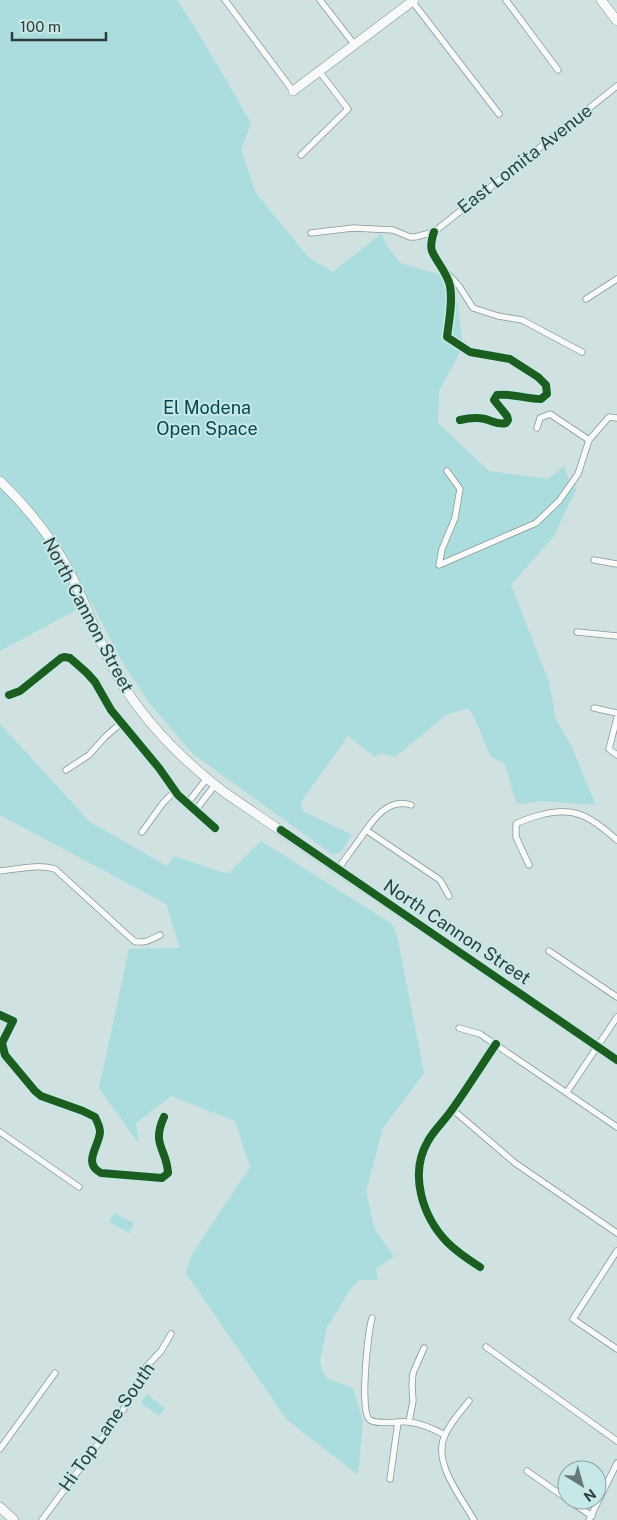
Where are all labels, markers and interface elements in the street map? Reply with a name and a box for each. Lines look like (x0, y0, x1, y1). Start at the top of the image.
scale bar (12, 10, 106, 42)
text: 100 m (20, 18, 61, 35)
street label: East Lomita Avenue (453, 100, 596, 218)
park label: El Modena Open Space (156, 397, 258, 439)
street label: North Cannon Street (39, 534, 138, 696)
street label: North Cannon Street (380, 875, 535, 989)
street label: Hi Top Lane South (54, 1358, 159, 1495)
north arrow (557, 1460, 607, 1510)
text: N (581, 1486, 599, 1505)

